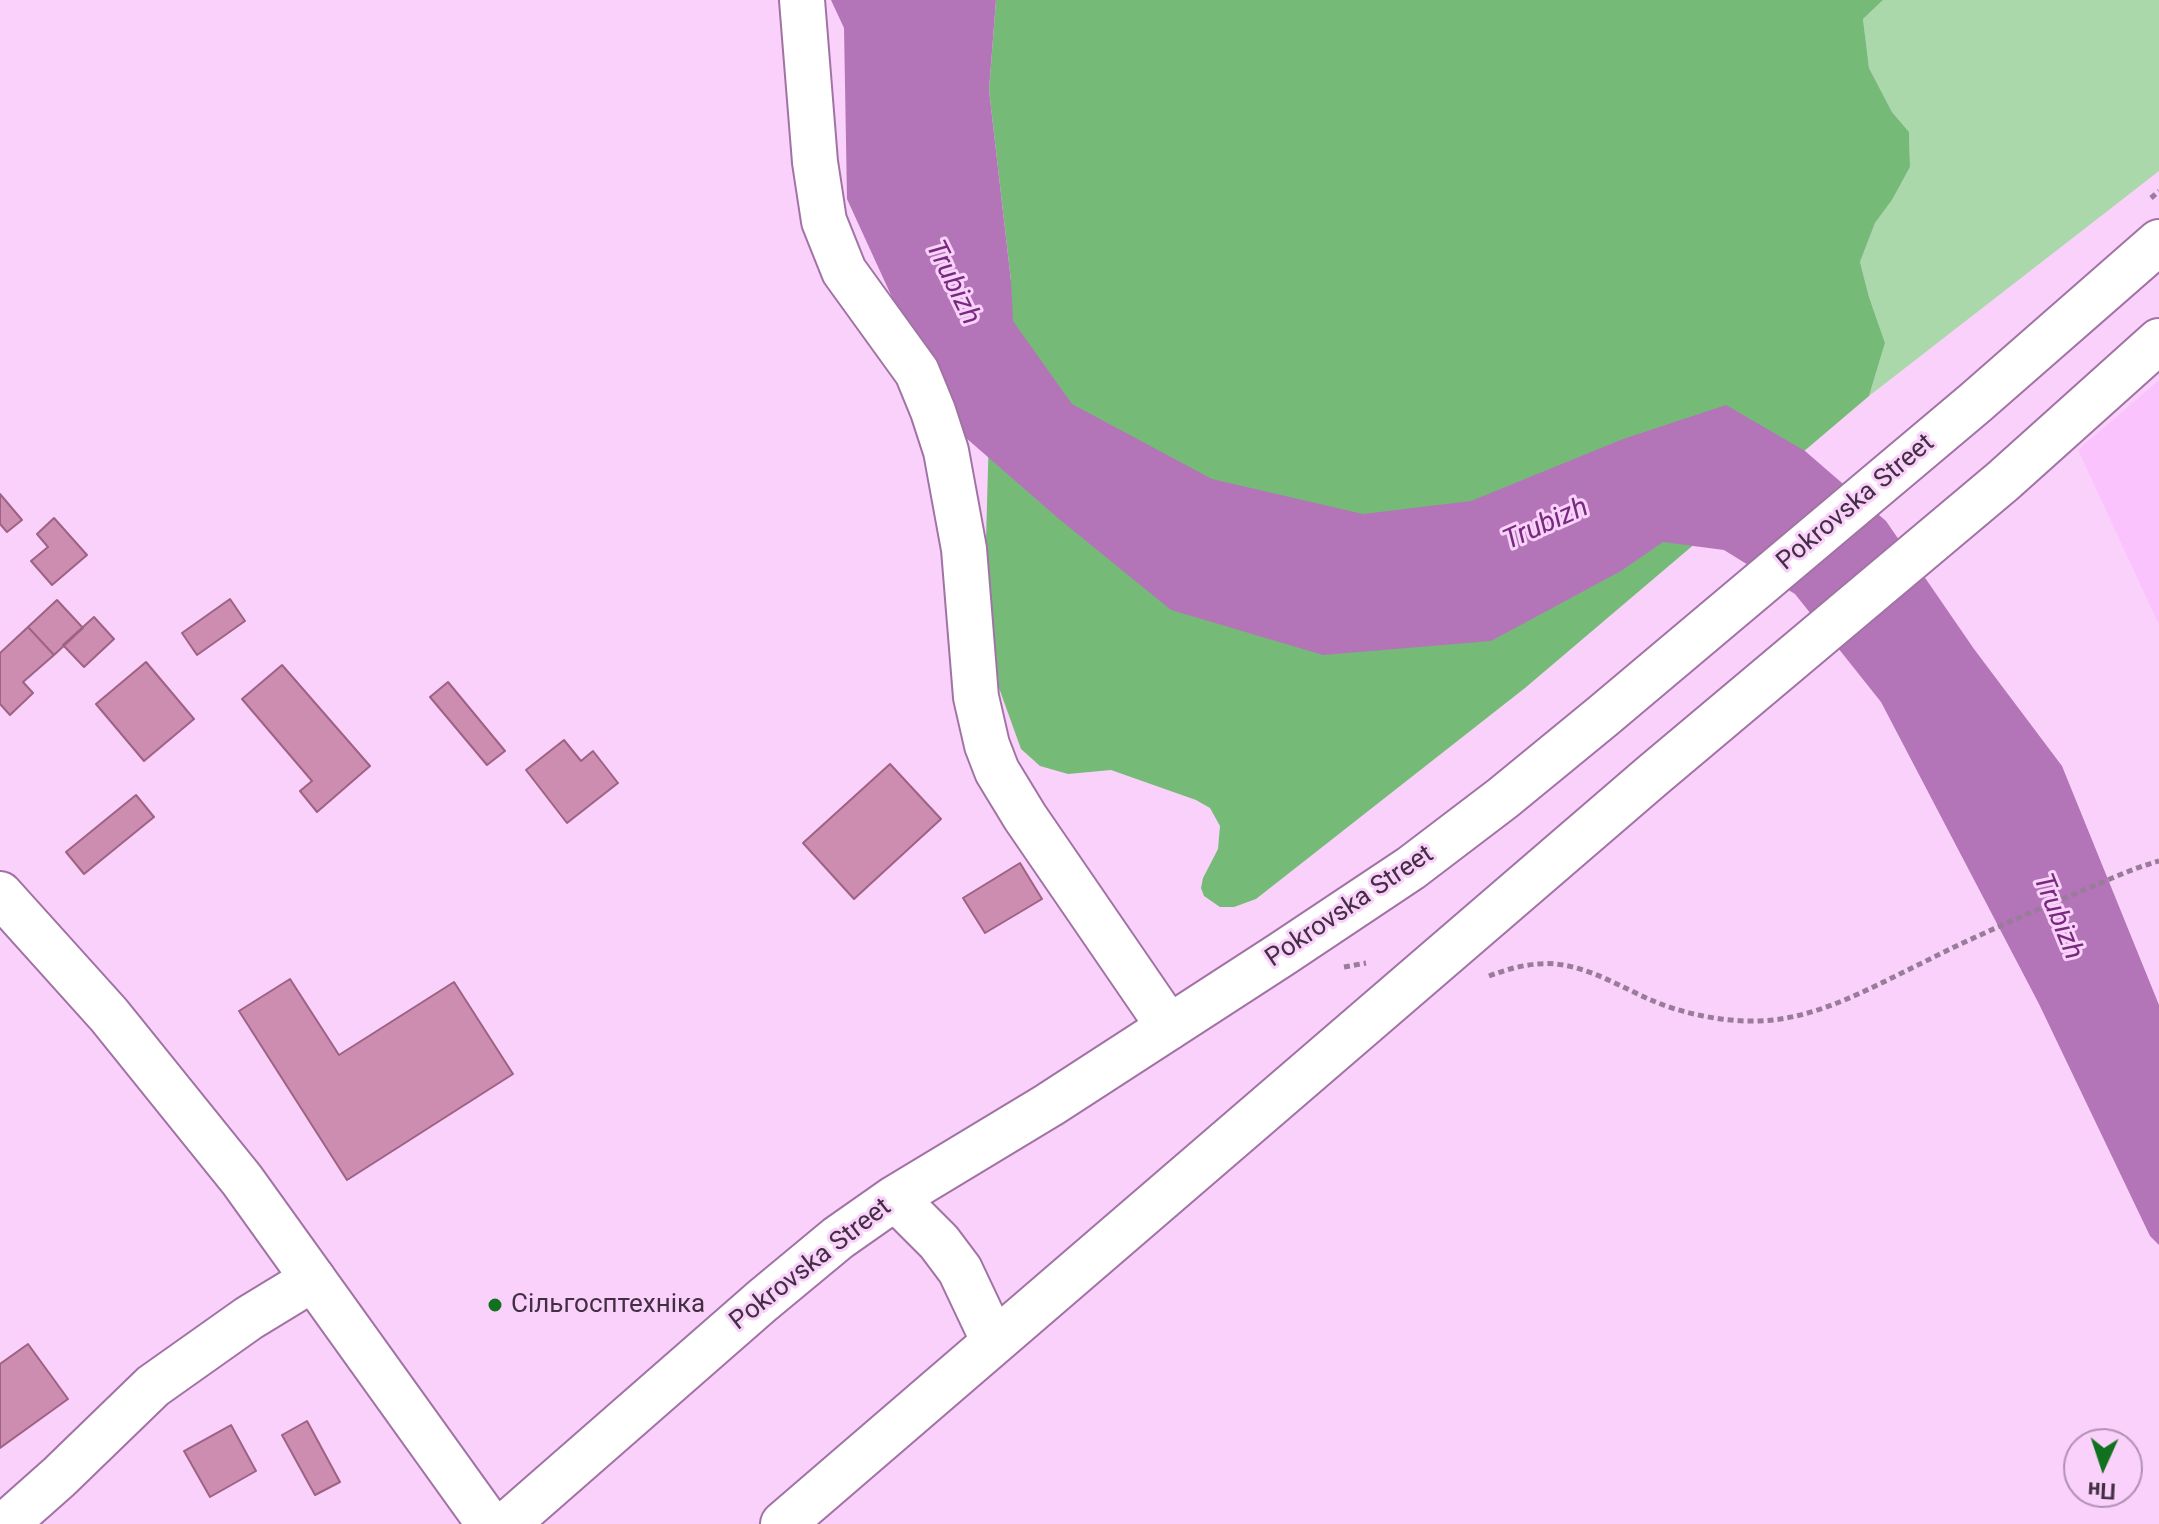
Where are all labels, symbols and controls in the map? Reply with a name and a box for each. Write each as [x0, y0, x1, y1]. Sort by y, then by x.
water label: Trubizh [917, 235, 987, 331]
street label: Pokrovska Street [1771, 428, 1941, 578]
water label: Trubizh [1498, 491, 1594, 559]
street label: Pokrovska Street [1260, 839, 1440, 975]
water label: Trubizh [2025, 869, 2089, 965]
street label: Pokrovska Street [724, 1192, 898, 1338]
place label: Сільгосптехніка [511, 1289, 705, 1321]
marker: Сільгосптехніка [486, 1296, 504, 1314]
north arrow [2063, 1428, 2143, 1508]
text: Пн [2087, 1477, 2116, 1504]

